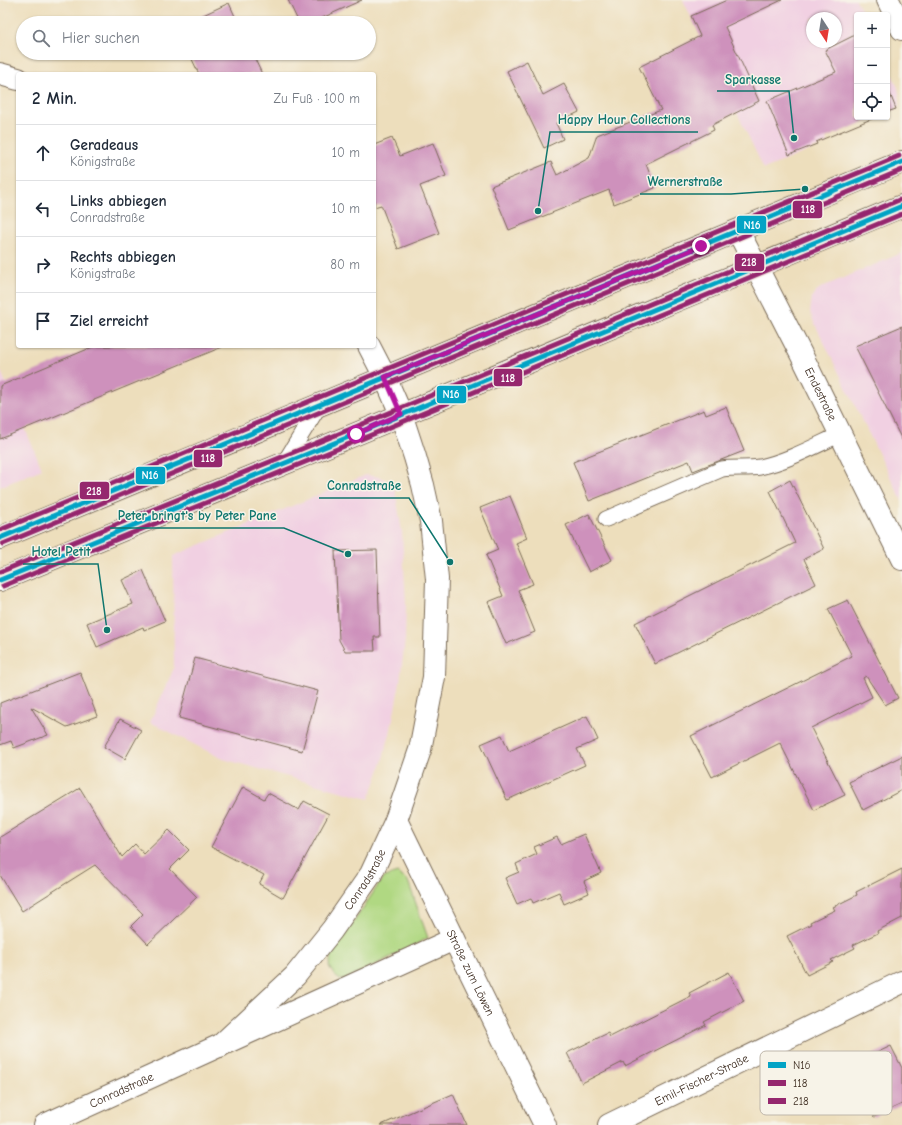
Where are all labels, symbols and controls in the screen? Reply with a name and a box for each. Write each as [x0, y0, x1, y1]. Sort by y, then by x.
north arrow [806, 12, 842, 48]
map controls [854, 12, 890, 120]
button: + [854, 12, 890, 48]
search box [16, 16, 376, 60]
icon: search [30, 27, 52, 49]
text: Hier suchen [62, 29, 140, 47]
button: − [854, 48, 890, 84]
callout: Sparkasse [717, 66, 789, 91]
text: Sparkasse [725, 72, 782, 87]
button: locate [854, 84, 890, 120]
text: 2 Min. [32, 89, 77, 108]
text: Zu Fuß · 100 m [273, 91, 360, 106]
callout: Happy Hour Collections [550, 107, 698, 132]
text: Happy Hour Collections [558, 112, 691, 127]
text: Geradeaus [70, 136, 138, 154]
icon: ahead [32, 142, 54, 164]
text: 10 m [332, 145, 360, 160]
text: Königstraße [70, 154, 135, 169]
callout: Wernerstraße [640, 169, 731, 194]
text: Wernerstraße [647, 174, 723, 189]
text: Links abbiegen [70, 192, 167, 210]
icon: left [32, 198, 54, 220]
line badge: 118 [792, 200, 823, 219]
text: 10 m [332, 201, 360, 216]
text: 118 [801, 203, 816, 216]
text: Conradstraße [70, 210, 145, 225]
line badge: N16 [736, 215, 767, 234]
text: N16 [743, 219, 761, 232]
route end [692, 237, 710, 255]
text: Rechts abbiegen [70, 248, 176, 266]
line badge: 218 [734, 253, 765, 272]
icon: right [32, 254, 54, 276]
text: 218 [741, 256, 757, 269]
text: 80 m [330, 257, 360, 272]
text: Königstraße [70, 266, 135, 281]
icon: arrive [32, 310, 54, 332]
text: Ziel erreicht [70, 312, 148, 330]
street label: Endestraße [802, 365, 840, 423]
line badge: 118 [493, 368, 523, 387]
text: 118 [501, 372, 516, 385]
line badge: N16 [436, 385, 467, 404]
text: N16 [442, 388, 460, 401]
route start [347, 425, 365, 443]
line badge: 118 [193, 449, 223, 468]
text: 118 [201, 452, 216, 465]
line badge: N16 [135, 466, 166, 485]
text: N16 [141, 469, 159, 482]
callout: Conradstraße [319, 473, 409, 498]
text: Conradstraße [327, 478, 402, 493]
line badge: 218 [79, 481, 110, 500]
text: 218 [86, 485, 102, 498]
callout: Peter bringt's by Peter Pane [110, 503, 284, 528]
text: Peter bringt's by Peter Pane [118, 508, 277, 523]
callout: Hotel Petit [23, 539, 98, 564]
text: Hotel Petit [31, 544, 91, 559]
street label: Conradstraße [341, 847, 389, 913]
street label: Straße zum Löwen [444, 927, 498, 1018]
street label: Emil-Fischer-Straße [652, 1051, 751, 1109]
legend [760, 1051, 892, 1115]
text: N16 [793, 1059, 811, 1072]
street label: Conradstraße [87, 1070, 156, 1111]
text: 118 [793, 1077, 808, 1090]
text: 218 [793, 1095, 809, 1108]

